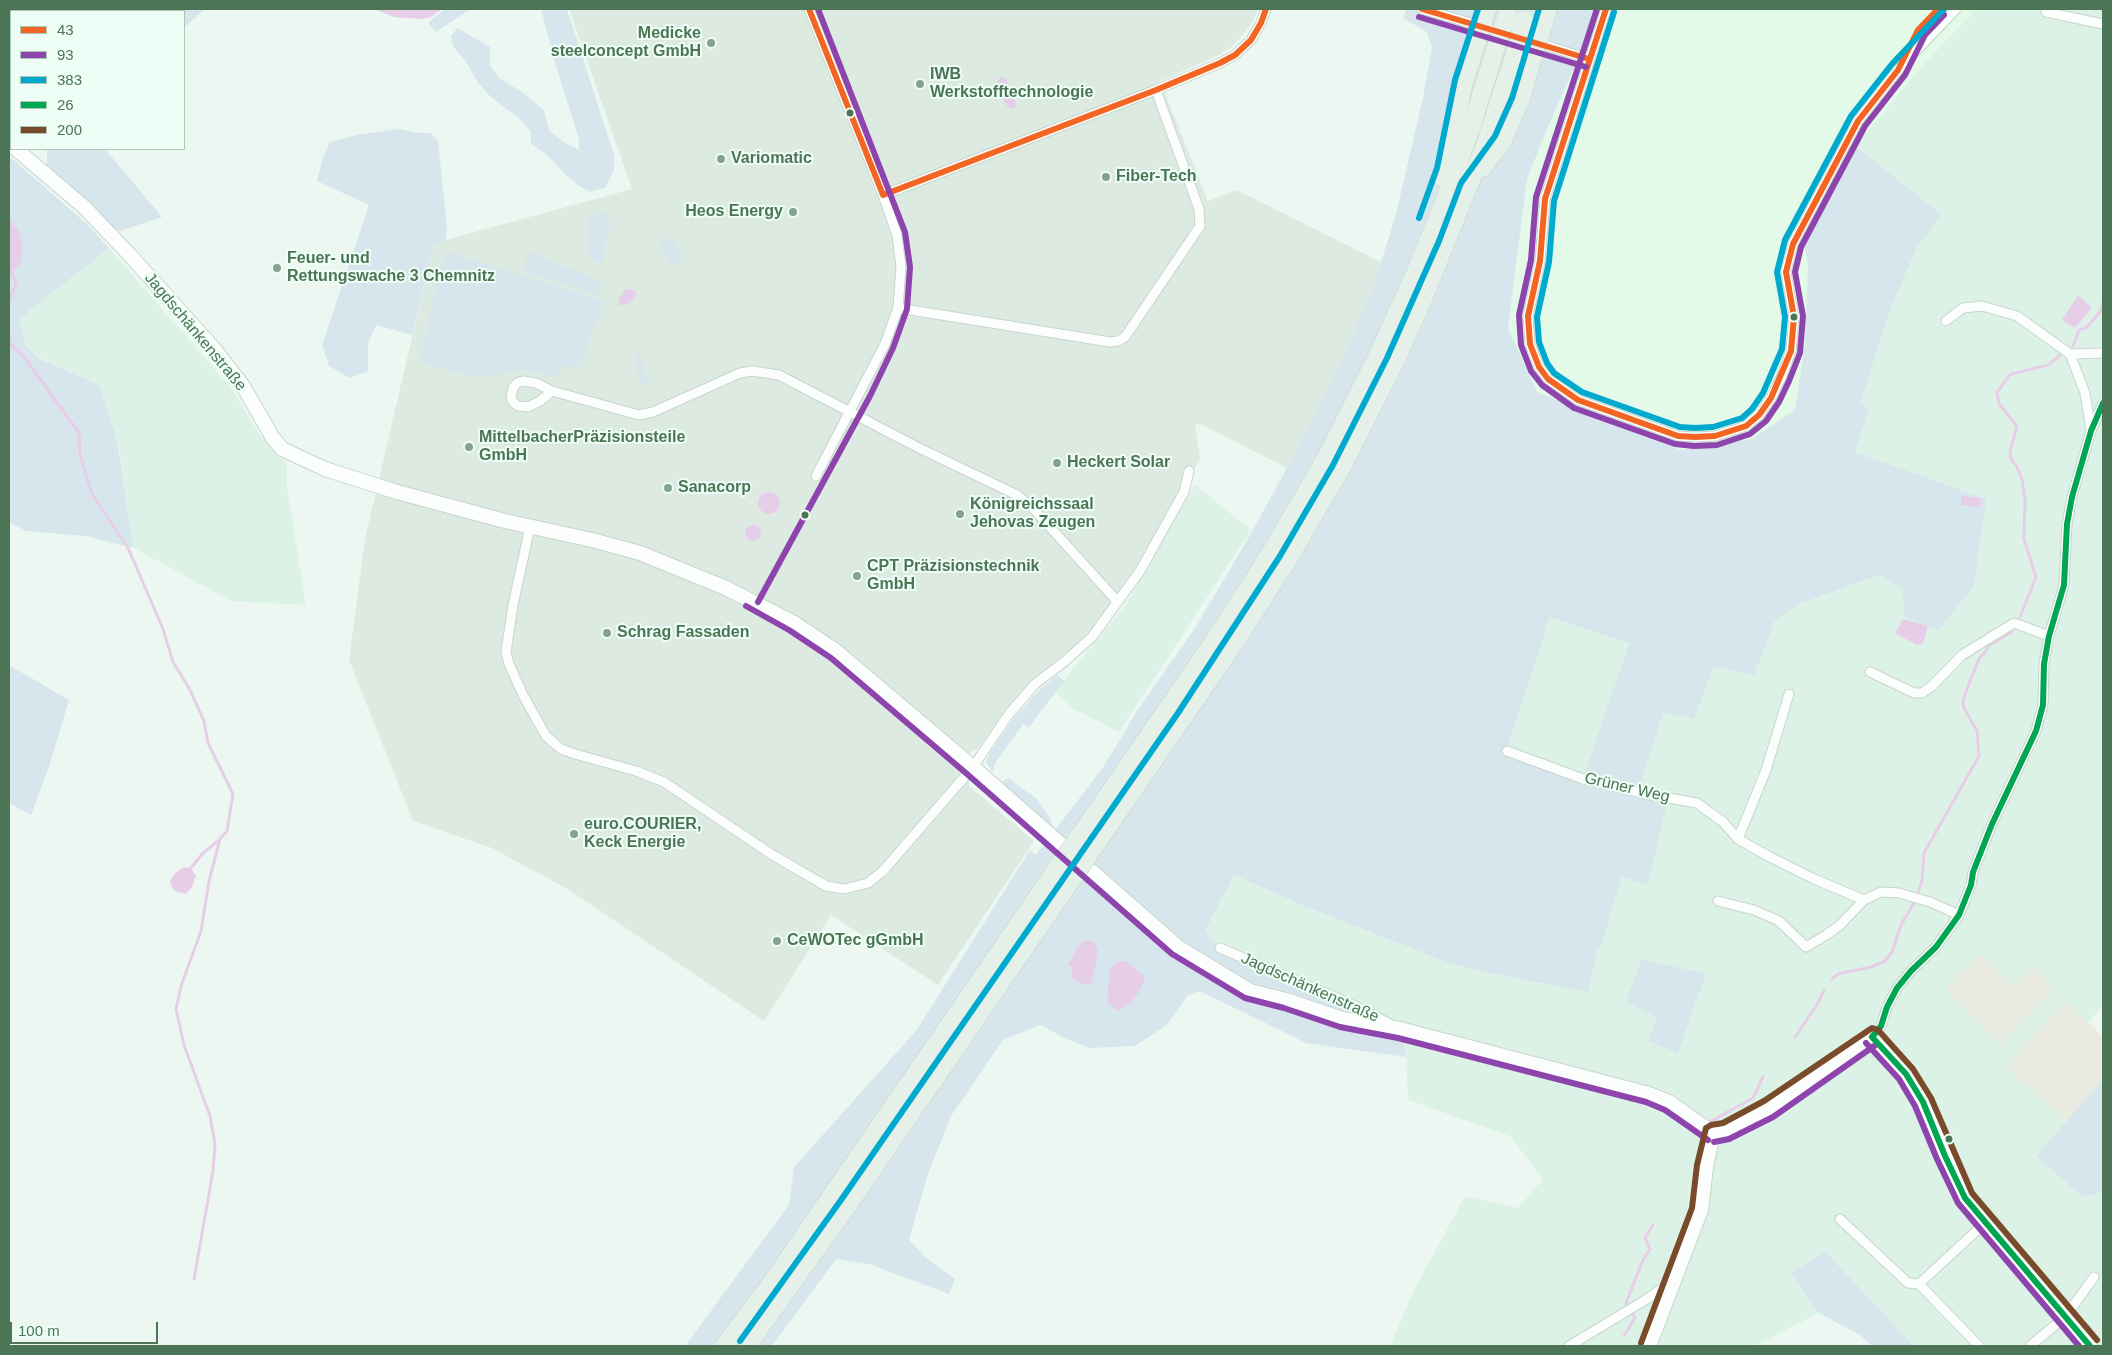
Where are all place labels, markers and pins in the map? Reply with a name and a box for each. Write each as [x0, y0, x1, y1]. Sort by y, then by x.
place label: Medicke steelconcept GmbH [551, 24, 701, 62]
marker: Medicke steelconcept GmbH [705, 37, 717, 49]
place label: IWB Werkstofftechnologie [930, 65, 1093, 103]
marker: IWB Werkstofftechnologie [914, 78, 926, 90]
unlabelled marker [845, 108, 855, 118]
place label: Variomatic [731, 149, 812, 169]
marker: Variomatic [715, 153, 727, 165]
place label: Fiber-Tech [1116, 167, 1197, 187]
marker: Fiber-Tech [1100, 171, 1112, 183]
place label: Heos Energy [685, 202, 783, 222]
marker: Heos Energy [787, 206, 799, 218]
place label: Feuer- und Rettungswache 3 Chemnitz [287, 249, 495, 287]
marker: Feuer- und Rettungswache 3 Chemnitz [271, 262, 283, 274]
unlabelled marker [1789, 312, 1799, 322]
place label: MittelbacherPräzisionsteile GmbH [479, 428, 685, 466]
marker: MittelbacherPräzisionsteile GmbH [463, 441, 475, 453]
place label: Heckert Solar [1067, 453, 1170, 473]
marker: Heckert Solar [1051, 457, 1063, 469]
place label: Sanacorp [678, 478, 751, 498]
marker: Sanacorp [662, 482, 674, 494]
place label: Königreichssaal Jehovas Zeugen [970, 495, 1095, 533]
marker: Königreichssaal Jehovas Zeugen [954, 508, 966, 520]
unlabelled marker [800, 510, 810, 520]
place label: CPT Präzisionstechnik GmbH [867, 557, 1039, 595]
marker: CPT Präzisionstechnik GmbH [851, 570, 863, 582]
place label: Schrag Fassaden [617, 623, 750, 643]
marker: Schrag Fassaden [601, 627, 613, 639]
place label: euro.COURIER, Keck Energie [584, 815, 701, 853]
marker: euro.COURIER, Keck Energie [568, 828, 580, 840]
place label: CeWOTec gGmbH [787, 931, 924, 951]
marker: CeWOTec gGmbH [771, 935, 783, 947]
unlabelled marker [1944, 1134, 1954, 1144]

